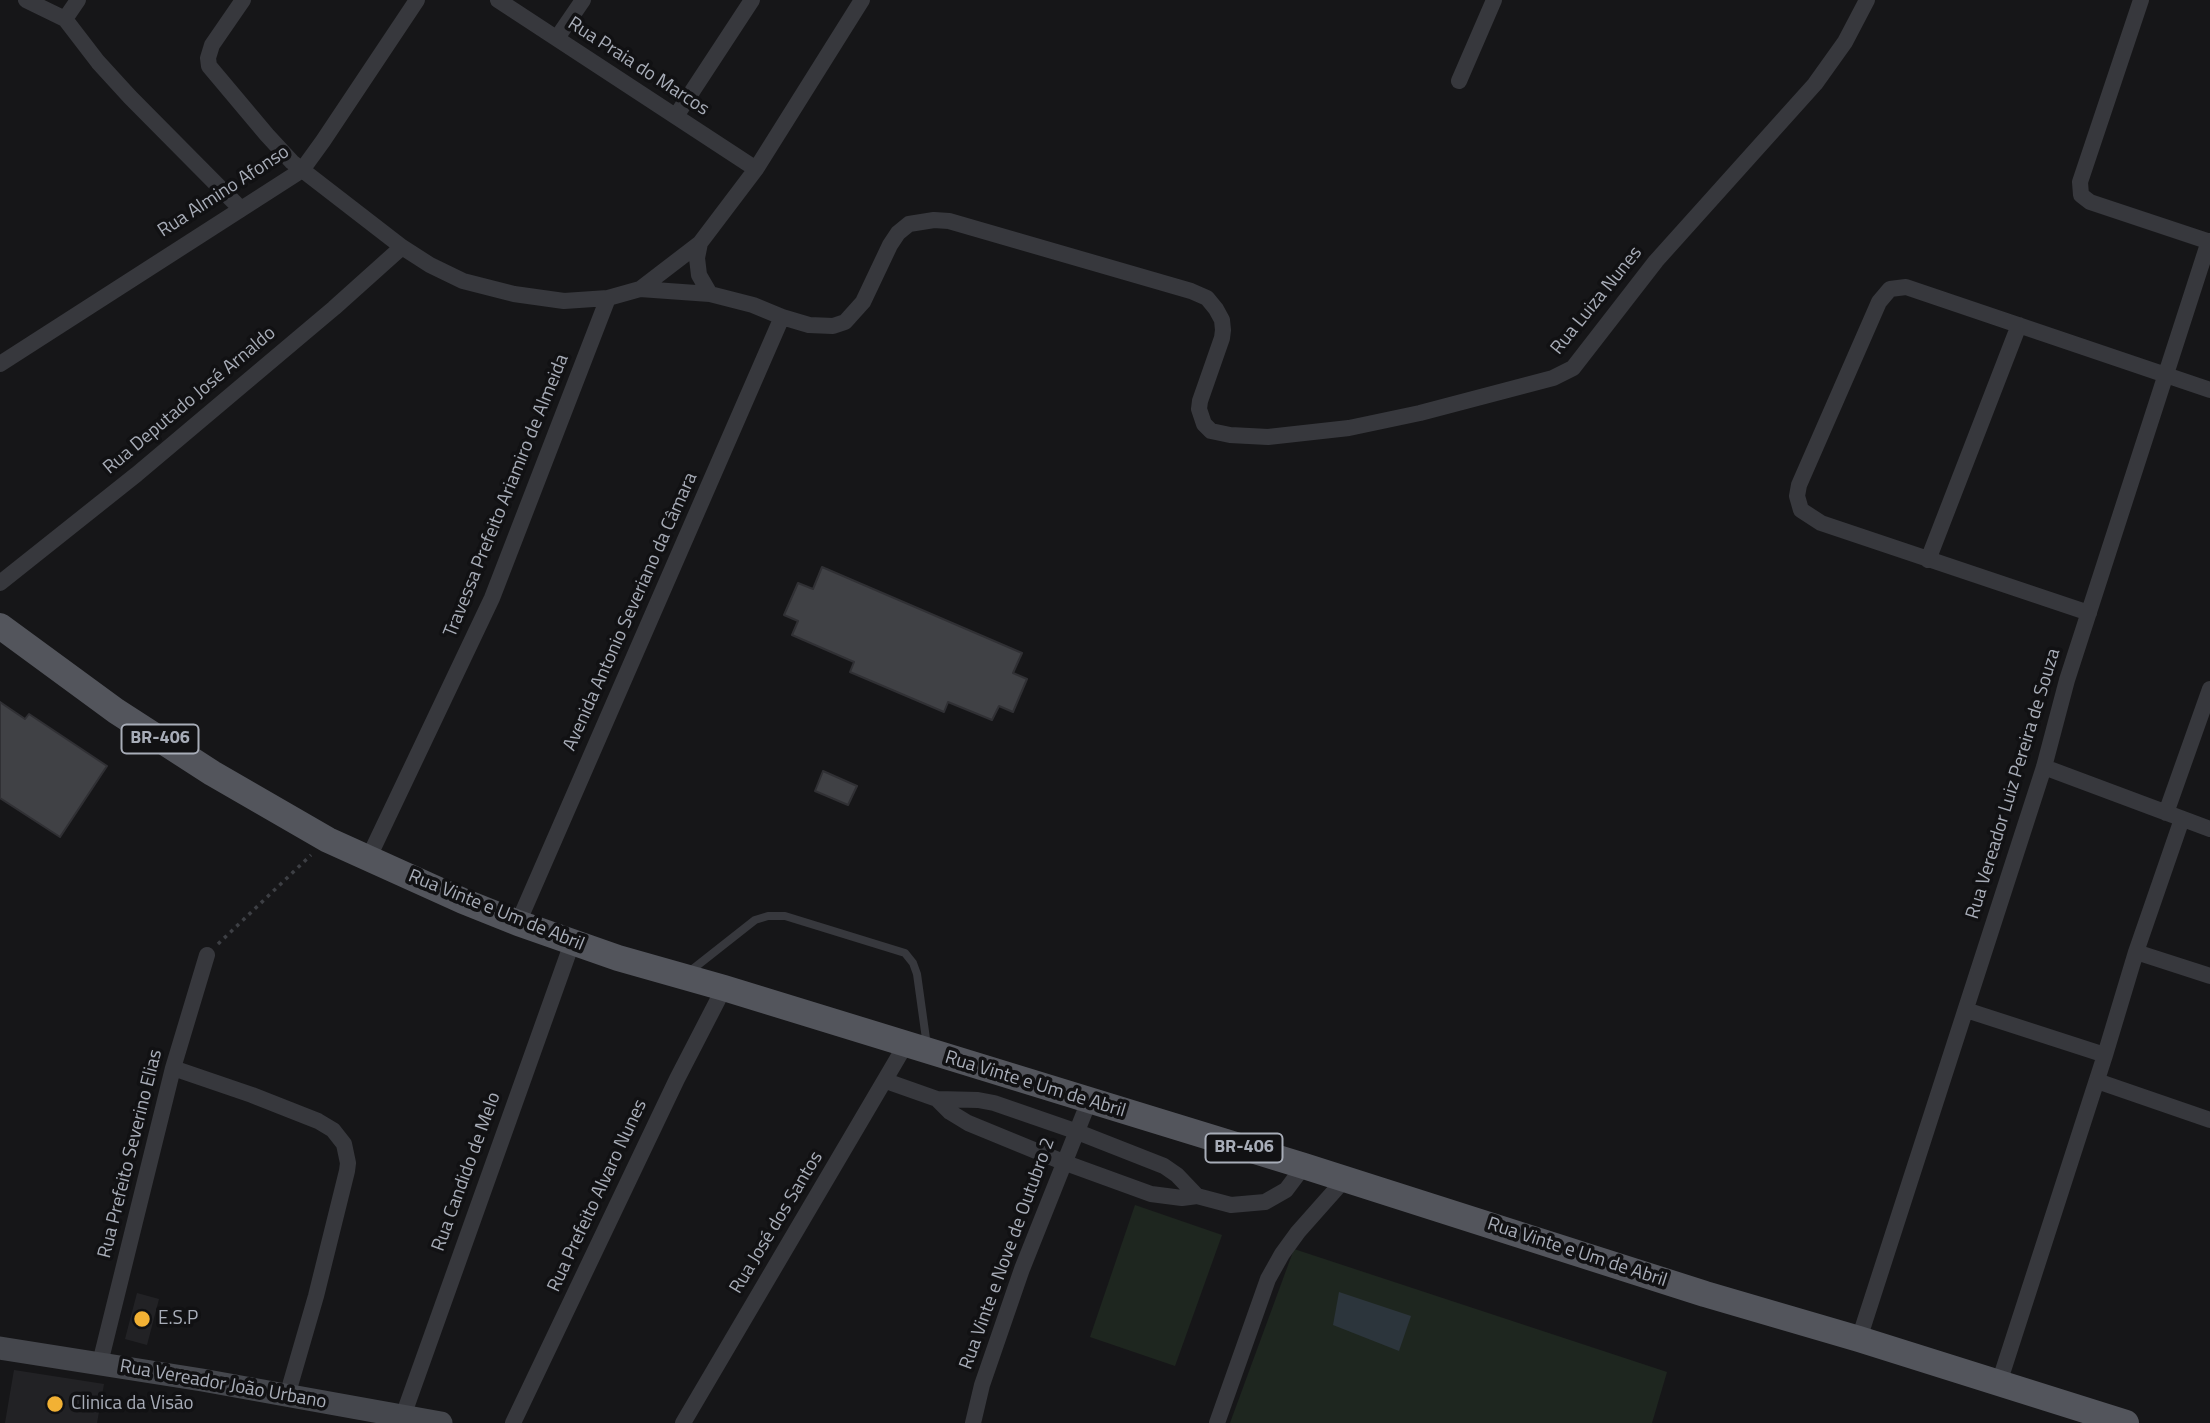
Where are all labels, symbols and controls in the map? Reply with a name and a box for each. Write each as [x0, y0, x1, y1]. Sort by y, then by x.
street label: Rua Praia do Marcos [563, 13, 713, 121]
street label: Rua Almino Afonso [154, 141, 294, 243]
street label: Rua Luiza Nunes [1546, 242, 1648, 360]
street label: Rua Deputado José Arnaldo [99, 322, 281, 480]
street label: Travessa Prefeito Ariamiro de Almeida [440, 351, 574, 641]
street label: Avenida Antonio Severiano da Câmara [559, 469, 703, 755]
street label: Rua Vereador Luiz Pereira de Souza [1962, 646, 2066, 922]
road number: BR-406 [122, 724, 198, 754]
street label: Rua Vinte e Um de Abril [405, 865, 587, 957]
street label: Rua Prefeito Severino Elias [94, 1047, 168, 1261]
street label: Rua Vinte e Um de Abril [942, 1047, 1128, 1123]
street label: Rua Candido de Melo [428, 1089, 506, 1255]
street label: Rua Prefeito Alvaro Nunes [543, 1096, 653, 1296]
road number: BR-406 [1206, 1134, 1282, 1162]
street label: Rua Vinte e Nove de Outubro 2 [955, 1135, 1061, 1373]
street label: Rua José dos Santos [725, 1148, 829, 1298]
street label: Rua Vinte e Um de Abril [1484, 1213, 1670, 1293]
place label: E.S.P [158, 1308, 198, 1330]
marker: E.S.P [132, 1309, 152, 1329]
street label: Rua Vereador João Urbano [118, 1356, 328, 1414]
place label: Clinica da Visão [71, 1393, 194, 1415]
marker: Clinica da Visão [45, 1394, 65, 1414]

